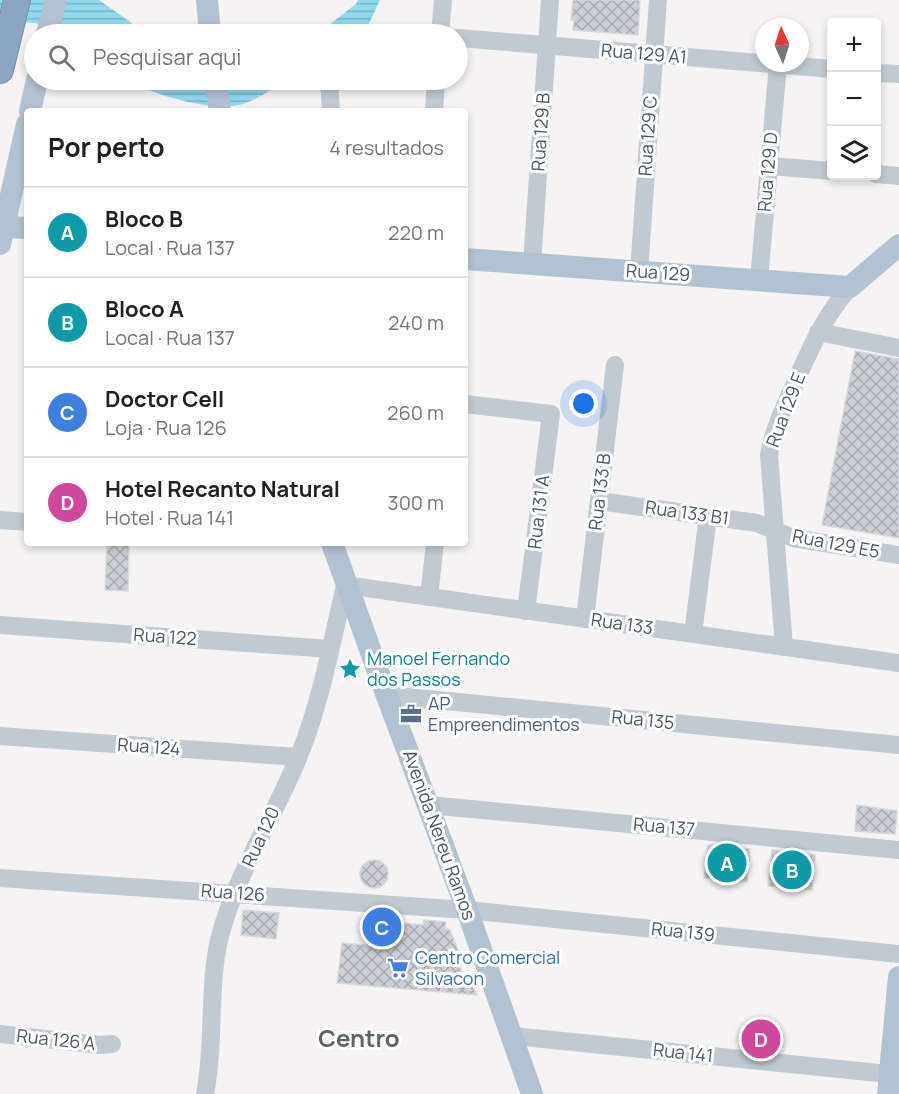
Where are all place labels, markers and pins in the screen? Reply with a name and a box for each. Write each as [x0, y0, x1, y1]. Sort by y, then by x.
place label: Manoel Fernando dos Passos [367, 646, 510, 691]
place icon: Manoel Fernando dos Passos [338, 657, 362, 681]
place label: AP Empreendimentos [428, 691, 580, 736]
office icon: AP Empreendimentos [399, 702, 423, 726]
pin: A [708, 840, 746, 886]
pin: B [772, 848, 812, 892]
pin: C [362, 904, 401, 950]
place label: Centro Comercial Silvacon [415, 945, 560, 990]
supermarket icon: Centro Comercial Silvacon [386, 956, 410, 980]
pin: D [742, 1016, 780, 1062]

